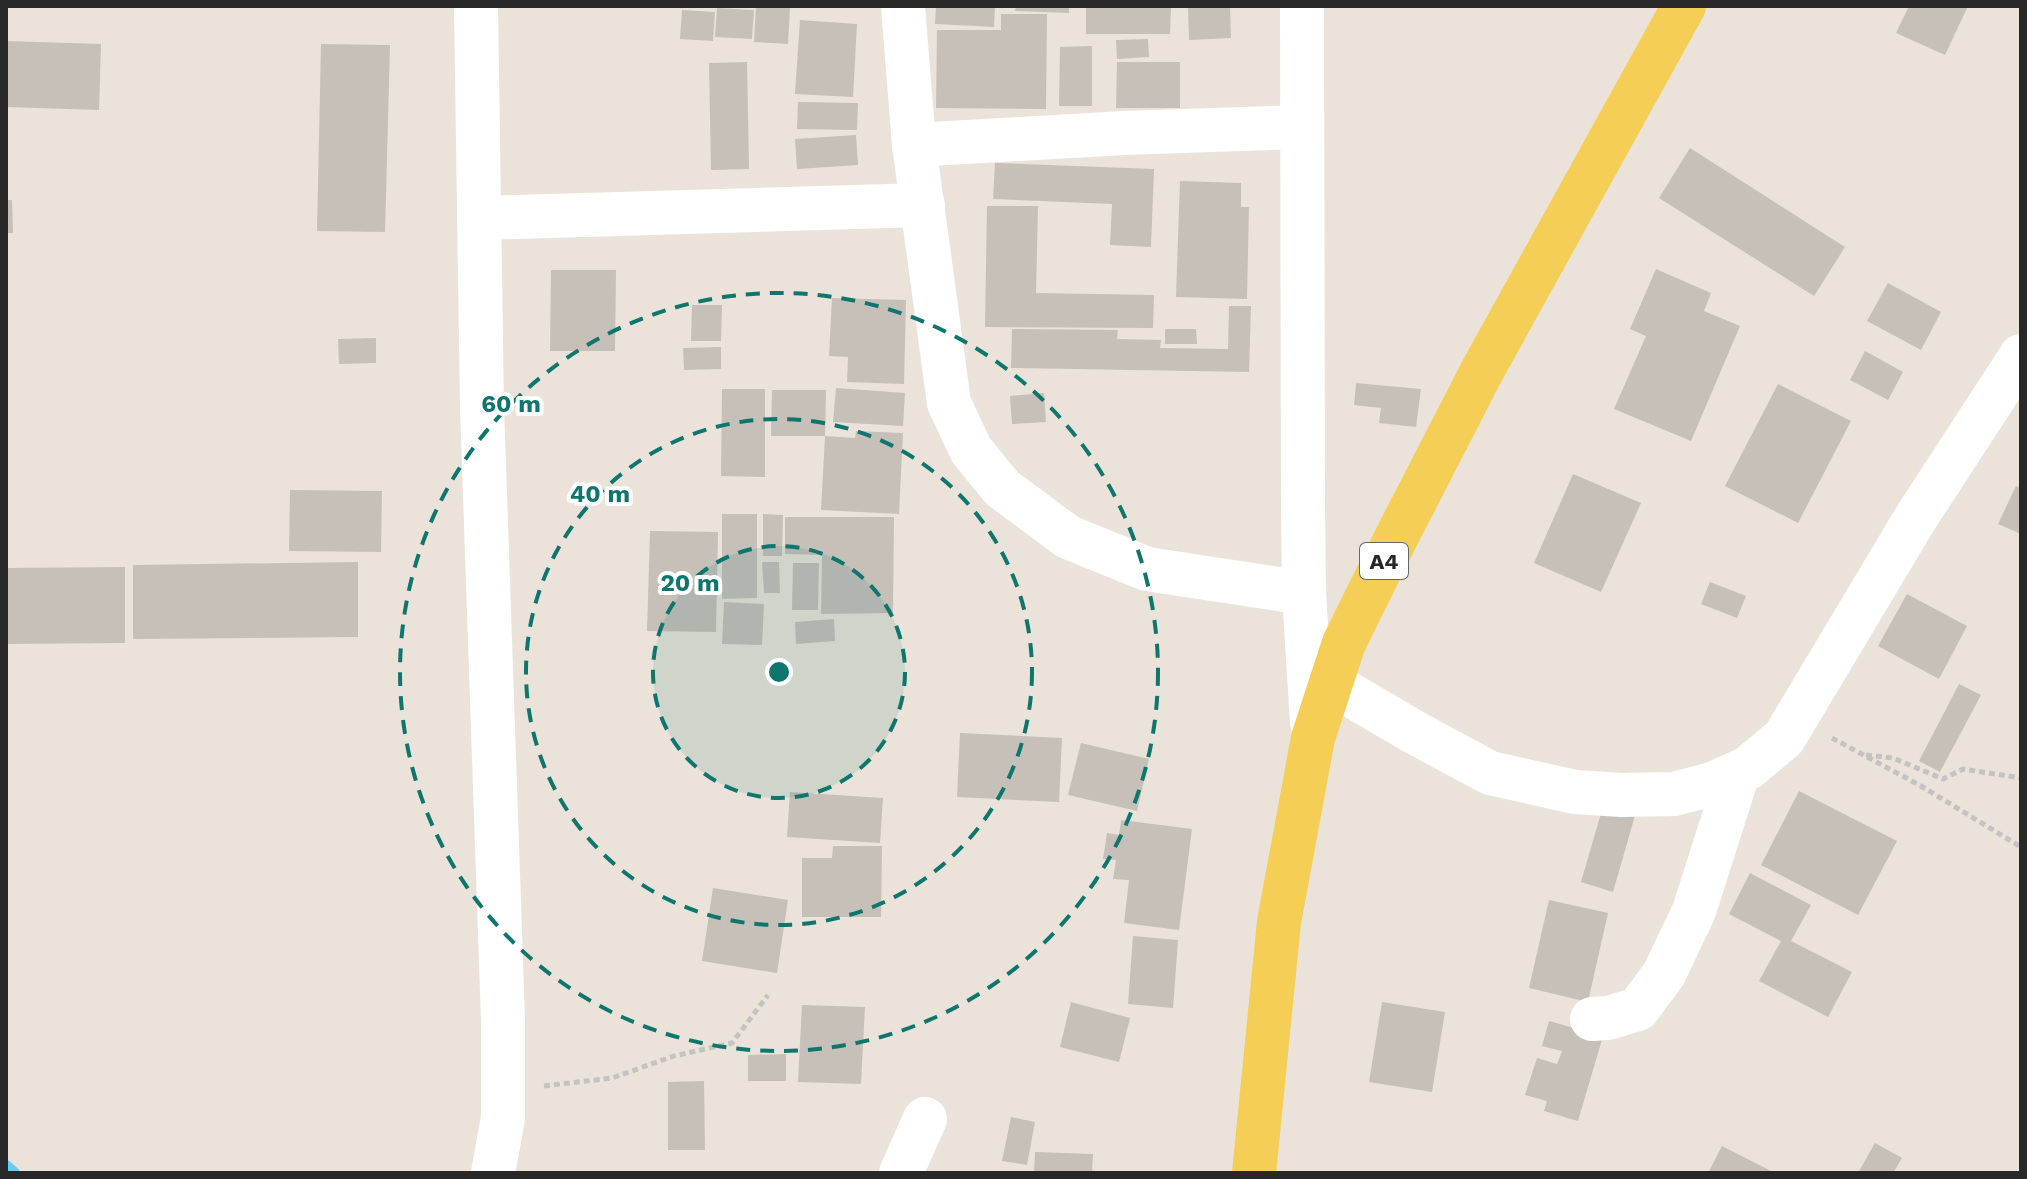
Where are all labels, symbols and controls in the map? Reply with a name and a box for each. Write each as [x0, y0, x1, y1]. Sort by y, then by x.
text: 60 m [481, 390, 541, 418]
text: 40 m [570, 480, 630, 508]
road number: A4 [1360, 543, 1408, 579]
text: 20 m [660, 569, 720, 597]
centre of rings [765, 658, 793, 686]

